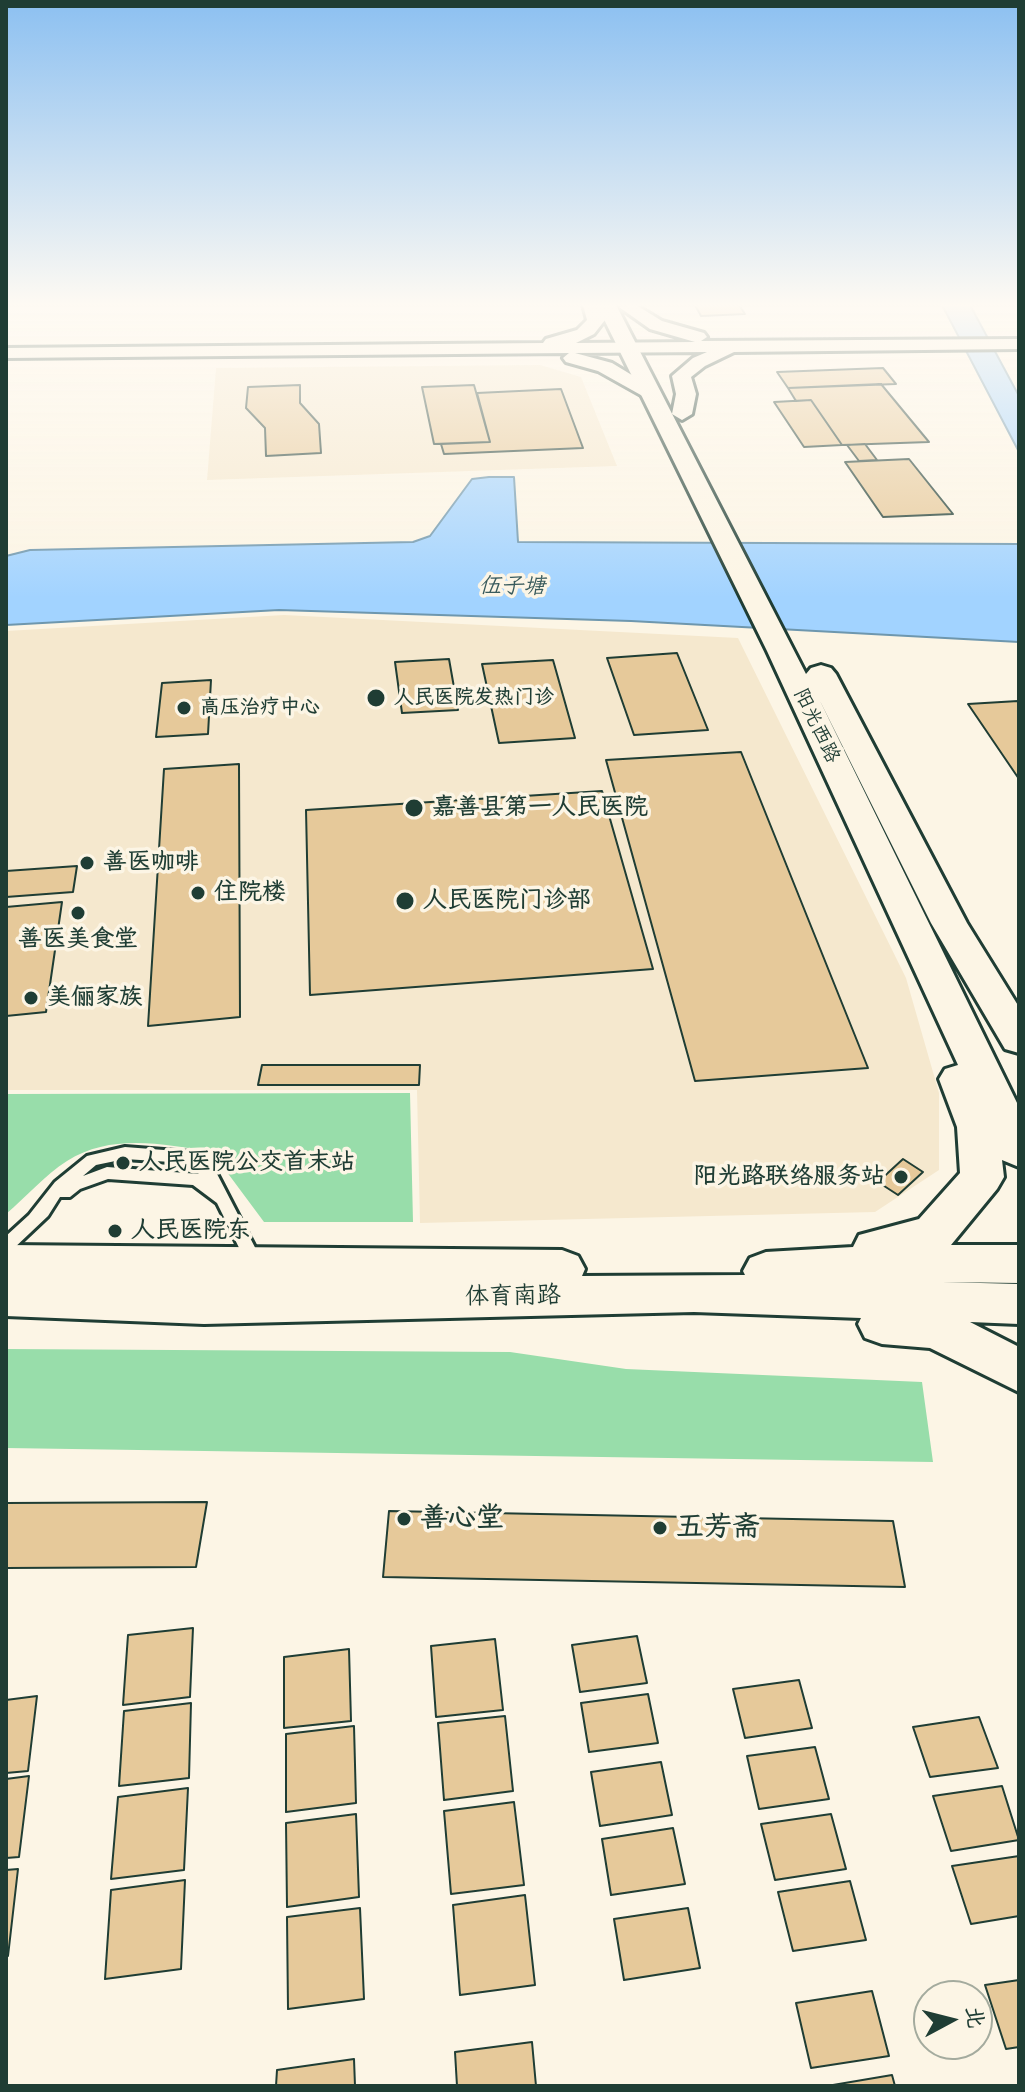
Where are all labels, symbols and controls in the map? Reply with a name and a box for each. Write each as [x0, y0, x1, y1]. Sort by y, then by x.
water label: 伍子塘 [479, 573, 545, 601]
street label: 阳光西路 [788, 685, 844, 767]
place label: 人民医院发热门诊 [394, 686, 554, 710]
marker: 人民医院发热门诊 [365, 687, 387, 709]
place label: 高压治疗中心 [200, 696, 320, 720]
marker: 高压治疗中心 [175, 699, 193, 717]
place label: 嘉善县第一人民医院 [432, 794, 648, 822]
marker: 嘉善县第一人民医院 [403, 797, 425, 819]
place label: 善医咖啡 [103, 849, 199, 877]
marker: 善医咖啡 [78, 854, 96, 872]
place label: 住院楼 [214, 879, 286, 907]
marker: 住院楼 [189, 884, 207, 902]
place label: 人民医院门诊部 [423, 887, 591, 915]
marker: 人民医院门诊部 [394, 890, 416, 912]
marker: 善医美食堂 [69, 904, 87, 922]
place label: 善医美食堂 [18, 926, 138, 954]
place label: 美俪家族 [47, 984, 143, 1012]
marker: 美俪家族 [22, 989, 40, 1007]
place label: 人民医院公交首末站 [139, 1149, 355, 1177]
marker: 人民医院公交首末站 [114, 1154, 132, 1172]
place label: 阳光路联络服务站 [693, 1163, 885, 1191]
marker: 阳光路联络服务站 [892, 1168, 910, 1186]
place label: 人民医院东 [131, 1217, 251, 1245]
marker: 人民医院东 [106, 1222, 124, 1240]
street label: 体育南路 [465, 1282, 561, 1312]
place label: 善心堂 [420, 1502, 504, 1536]
marker: 善心堂 [395, 1510, 413, 1528]
place label: 五芳斋 [676, 1511, 760, 1545]
marker: 五芳斋 [651, 1519, 669, 1537]
north arrow [913, 1980, 993, 2060]
text: 北 [960, 2005, 990, 2030]

